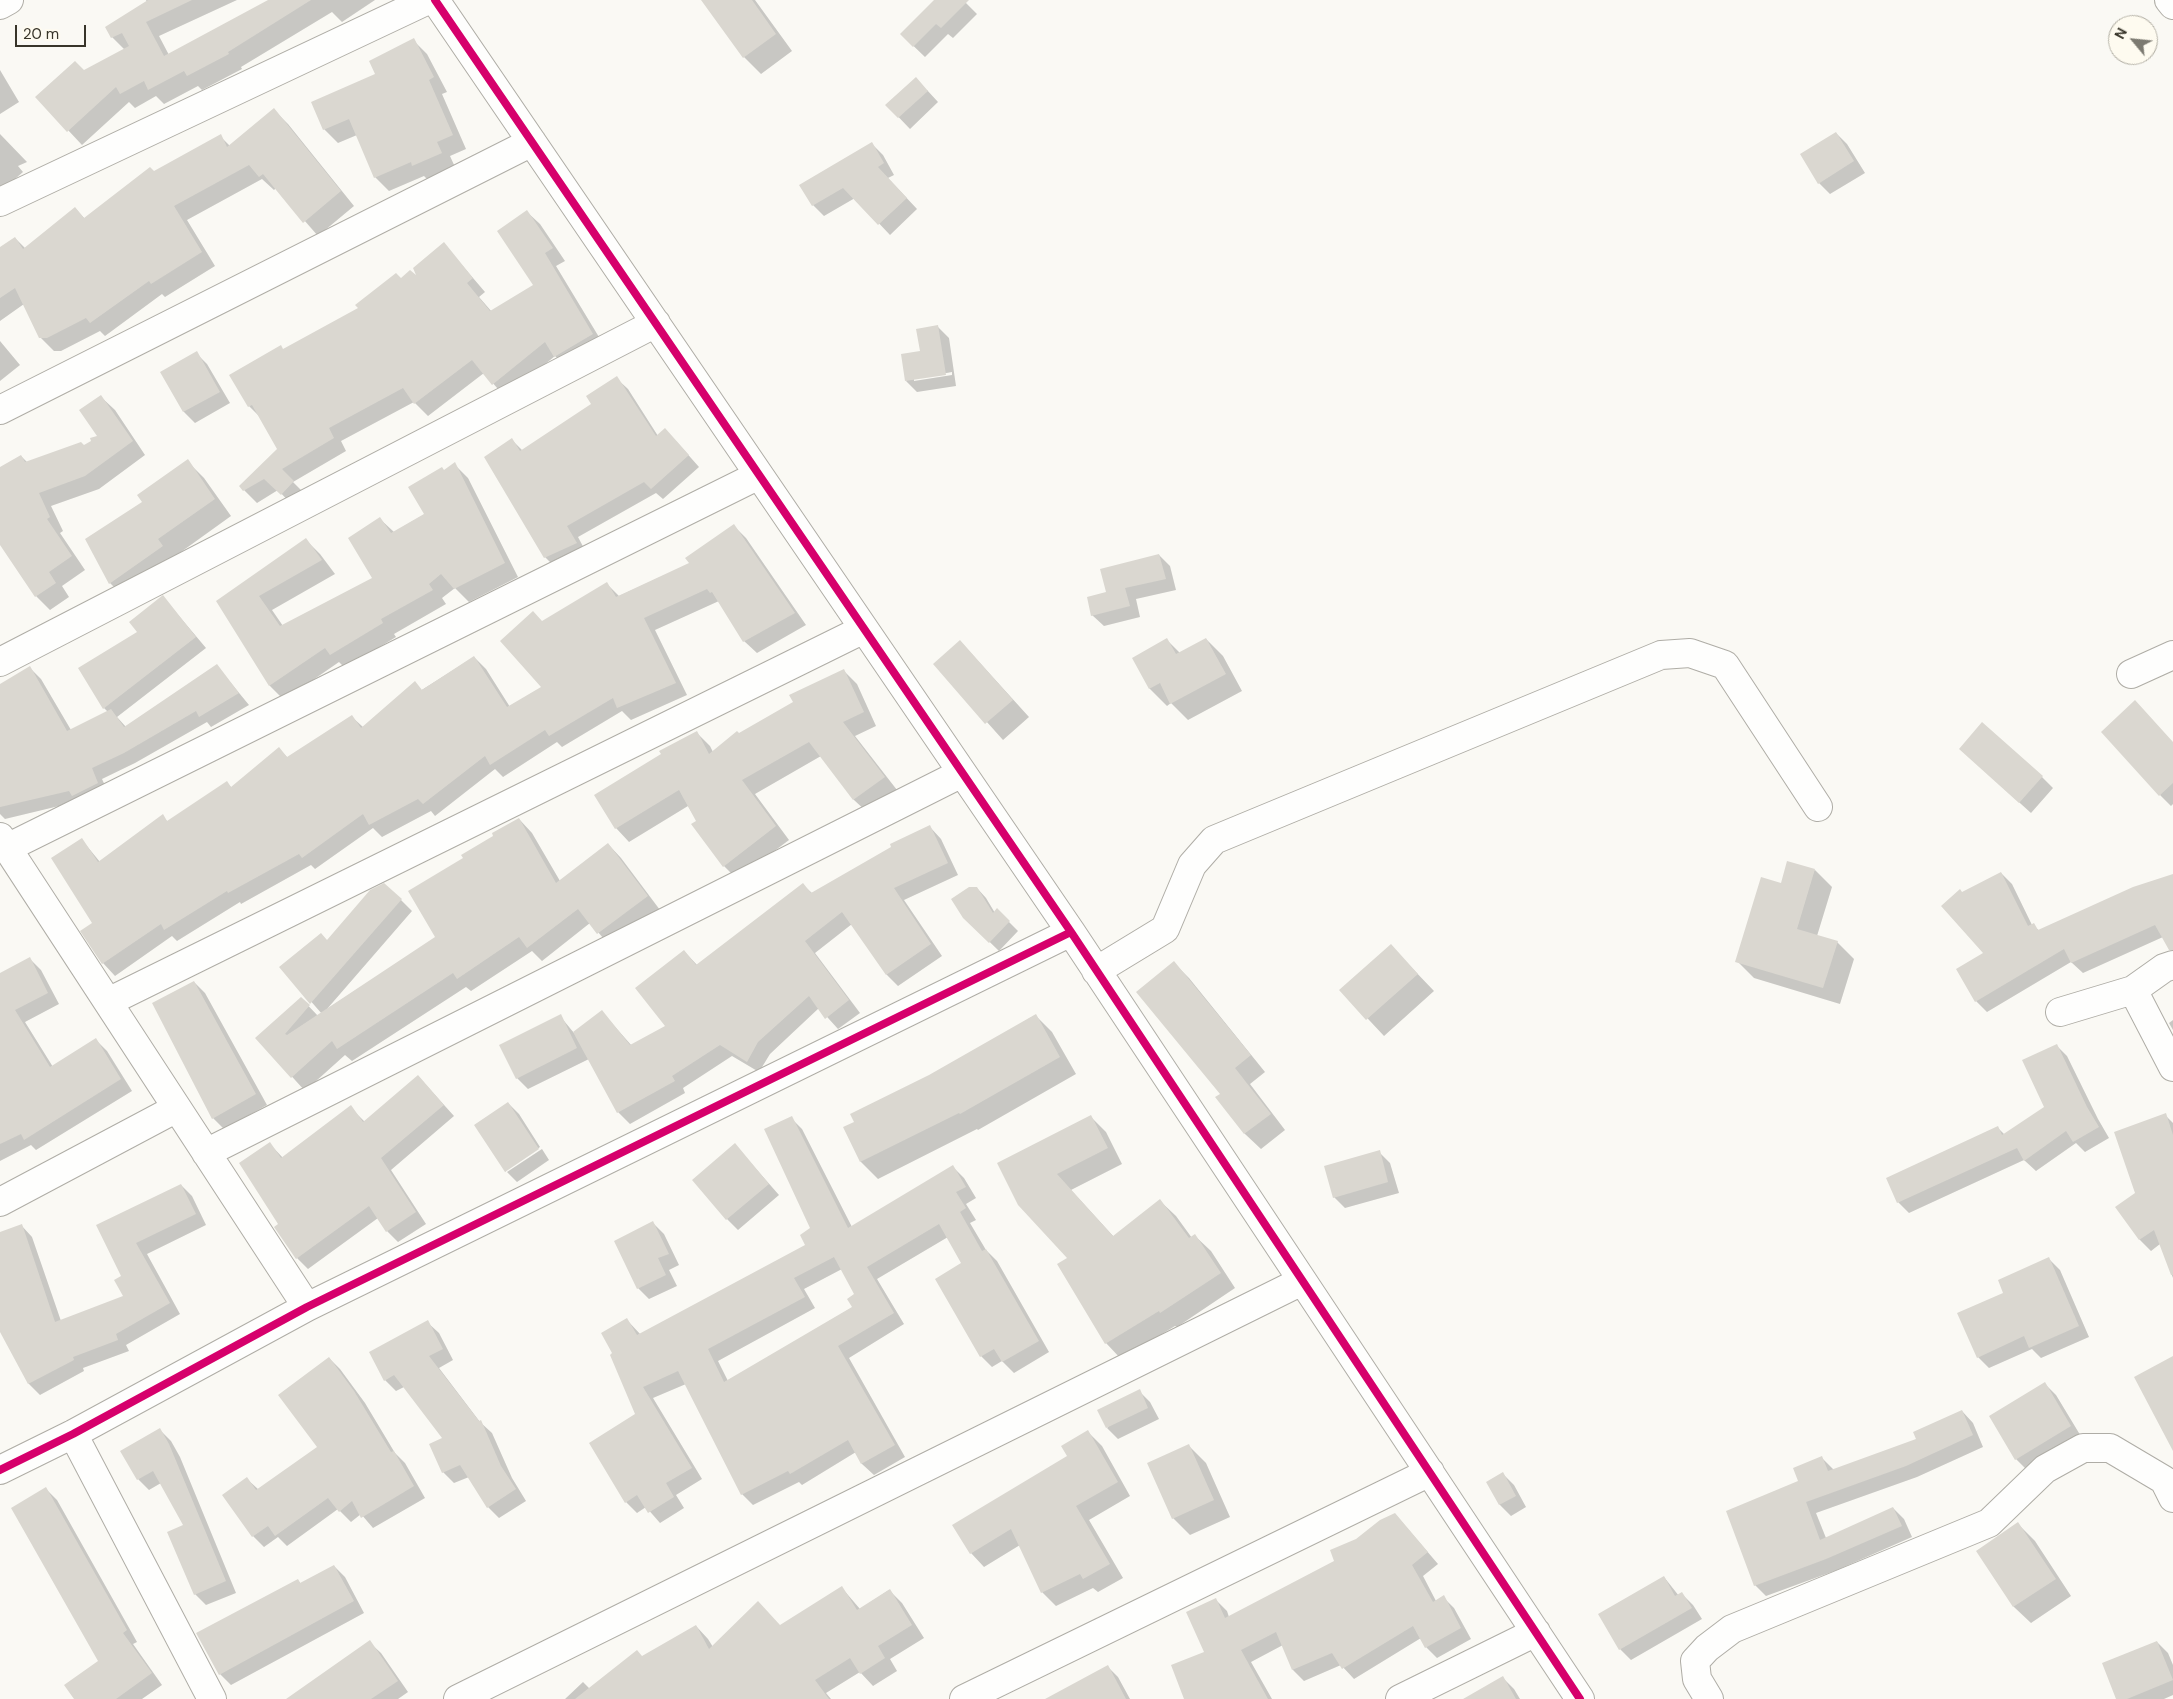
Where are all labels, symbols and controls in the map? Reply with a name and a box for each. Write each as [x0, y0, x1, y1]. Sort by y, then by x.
scale bar [18, 15, 89, 47]
north arrow [2108, 15, 2158, 65]
text: 20 m [23, 24, 59, 44]
text: N [2110, 25, 2131, 42]

